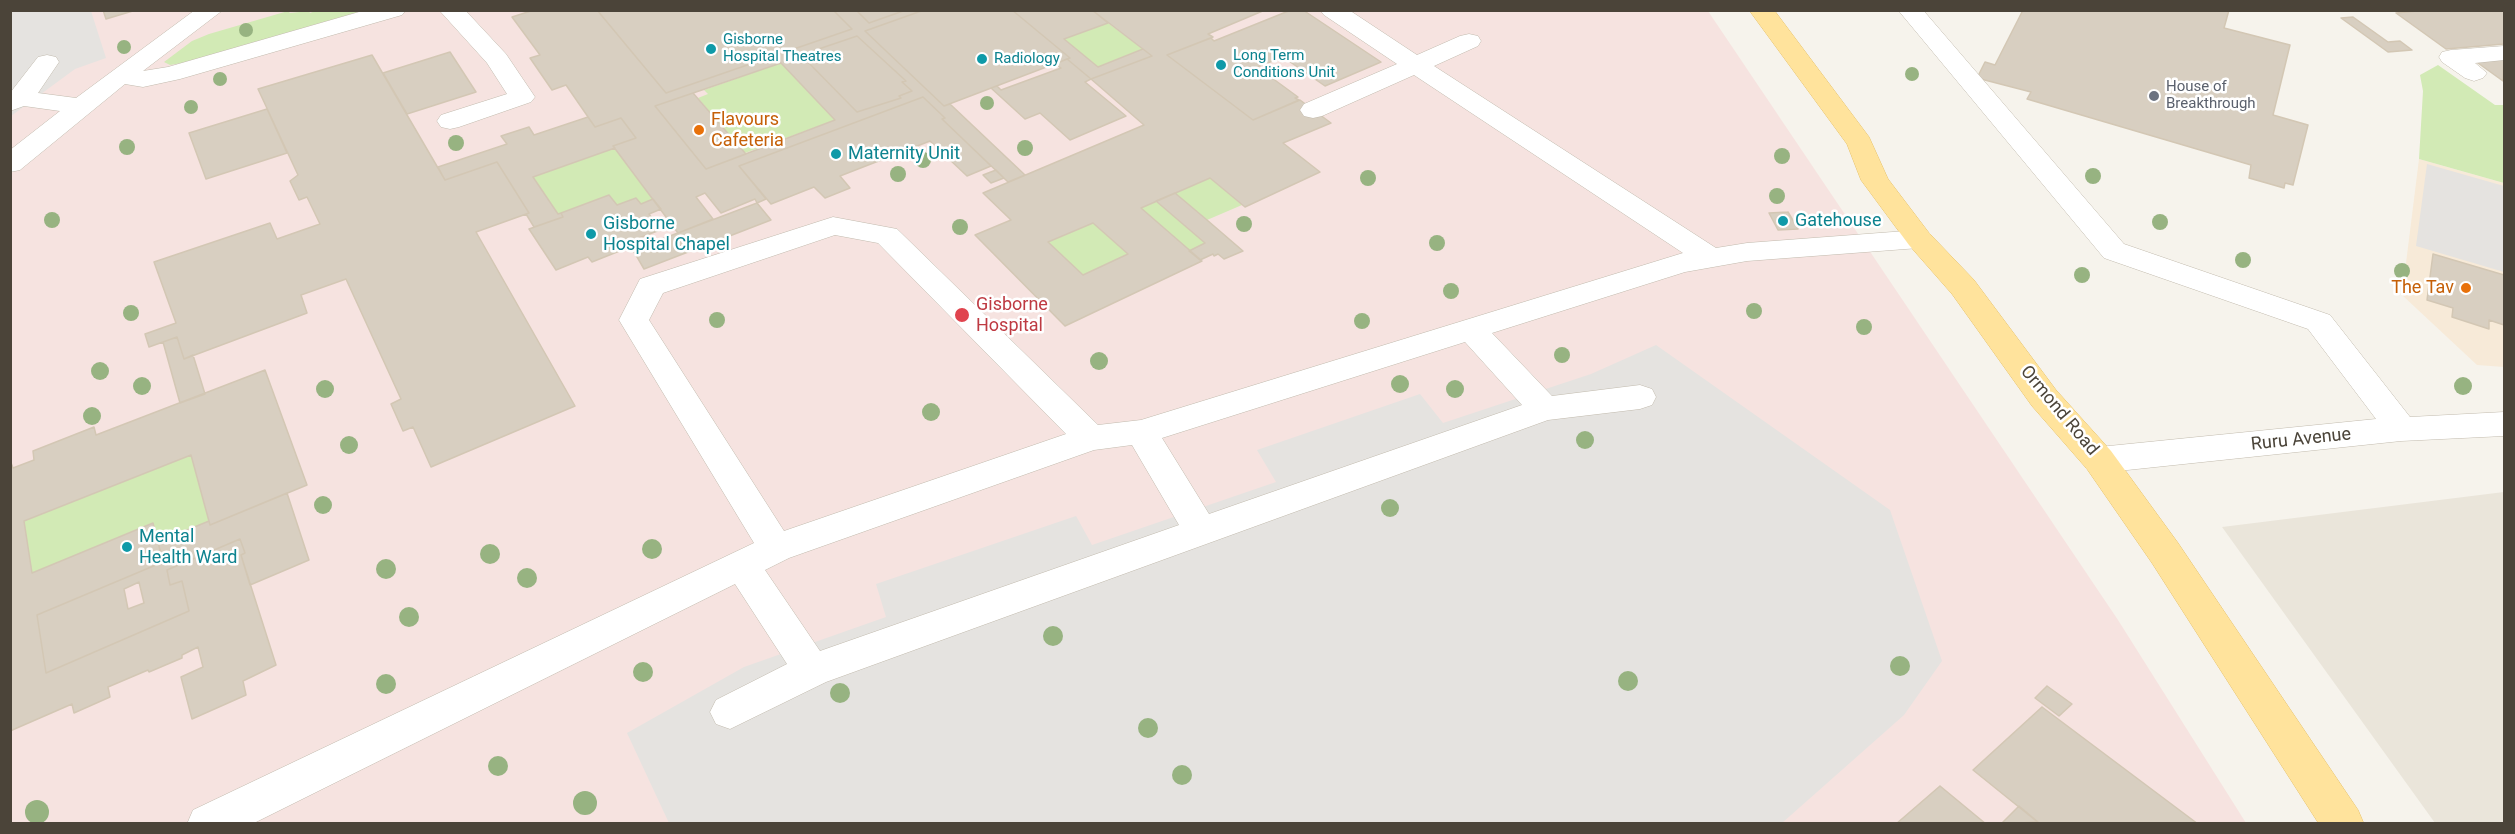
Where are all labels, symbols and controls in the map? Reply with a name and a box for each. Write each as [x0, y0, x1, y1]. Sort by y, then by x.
place label: Gisborne Hospital Theatres [723, 31, 841, 66]
marker: Gisborne Hospital Theatres [704, 42, 718, 56]
place label: Long Term Conditions Unit [1233, 47, 1335, 82]
place label: Radiology [994, 50, 1060, 68]
marker: Radiology [975, 52, 989, 66]
marker: Long Term Conditions Unit [1214, 58, 1228, 72]
place label: House of Breakthrough [2166, 78, 2256, 113]
marker: House of Breakthrough [2147, 89, 2161, 103]
place label: Flavours Cafeteria [711, 109, 784, 152]
marker: Flavours Cafeteria [692, 123, 706, 137]
place label: Maternity Unit [848, 143, 960, 165]
marker: Maternity Unit [829, 147, 843, 161]
place label: Gatehouse [1795, 210, 1881, 232]
place label: Gisborne Hospital Chapel [603, 213, 730, 256]
marker: Gatehouse [1776, 214, 1790, 228]
marker: Gisborne Hospital Chapel [584, 227, 598, 241]
place label: The Tav [2391, 277, 2454, 299]
marker: The Tav [2459, 281, 2473, 295]
place label: Gisborne Hospital [976, 294, 1048, 336]
marker: Gisborne Hospital [953, 306, 971, 324]
street label: Ormond Road [2015, 362, 2103, 460]
street label: Ruru Avenue [2250, 424, 2352, 456]
place label: Mental Health Ward [139, 526, 237, 568]
marker: Mental Health Ward [120, 540, 134, 554]

